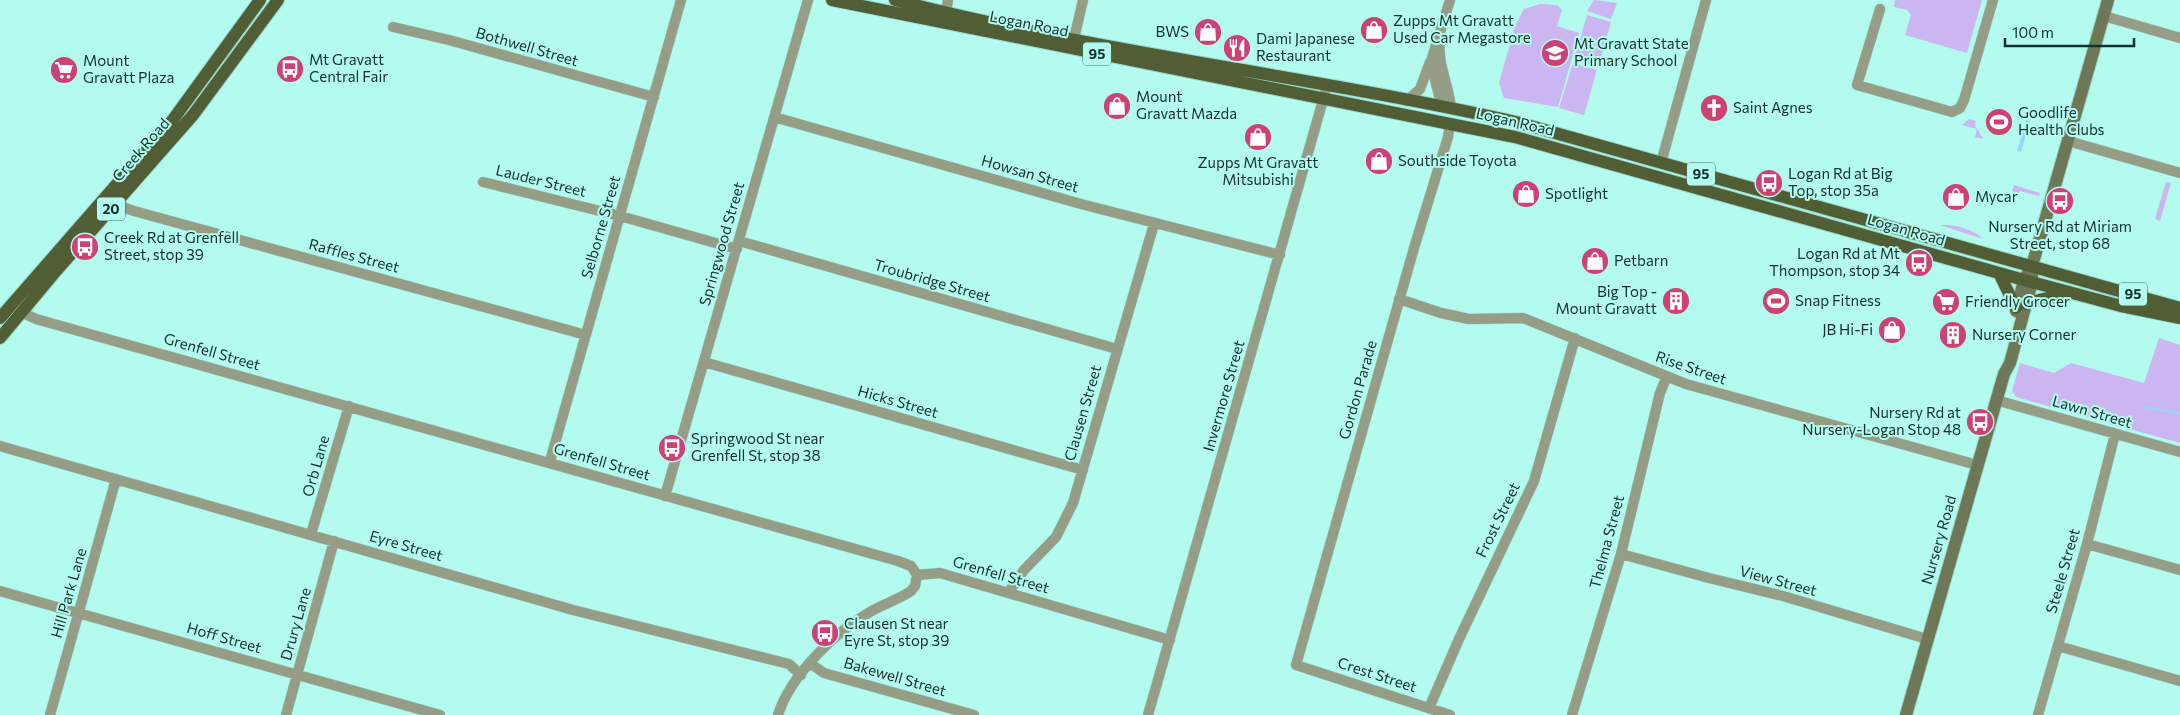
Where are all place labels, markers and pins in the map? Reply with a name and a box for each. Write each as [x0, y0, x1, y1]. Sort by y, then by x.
place label: Zupps Mt Gravatt Used Car Megastore [1393, 11, 1531, 46]
shop icon: Zupps Mt Gravatt Used Car Megastore [1359, 15, 1389, 45]
shop icon: BWS [1193, 17, 1223, 47]
place label: BWS [1156, 22, 1189, 40]
place label: Dami Japanese Restaurant [1256, 29, 1355, 64]
restaurant icon: Dami Japanese Restaurant [1222, 33, 1252, 63]
place label: Mt Gravatt State Primary School [1574, 34, 1689, 69]
school or university icon: Mt Gravatt State Primary School [1540, 38, 1570, 68]
place label: Mt Gravatt Central Fair [309, 50, 388, 85]
place label: Mount Gravatt Plaza [83, 51, 174, 86]
bus stop icon: Mt Gravatt Central Fair [275, 54, 305, 84]
supermarket icon: Mount Gravatt Plaza [49, 55, 79, 85]
place label: Mount Gravatt Mazda [1136, 87, 1237, 122]
shop icon: Mount Gravatt Mazda [1102, 91, 1132, 121]
church icon: Saint Agnes [1699, 93, 1729, 123]
place label: Saint Agnes [1733, 98, 1813, 116]
place label: Goodlife Health Clubs [2018, 103, 2105, 138]
sports icon: Goodlife Health Clubs [1984, 107, 2014, 137]
shop icon: Zupps Mt Gravatt Mitsubishi [1243, 122, 1273, 152]
shop icon: Southside Toyota [1364, 146, 1394, 176]
place label: Southside Toyota [1398, 151, 1517, 169]
place label: Zupps Mt Gravatt Mitsubishi [1198, 153, 1318, 188]
place label: Logan Rd at Big Top, stop 35a [1788, 164, 1893, 199]
bus stop icon: Logan Rd at Big Top, stop 35a [1754, 168, 1784, 198]
shop icon: Spotlight [1511, 179, 1541, 209]
shop icon: Mycar [1941, 182, 1971, 212]
place label: Spotlight [1545, 184, 1608, 202]
bus stop icon: Nursery Rd at Miriam Street, stop 68 [2045, 186, 2075, 216]
place label: Mycar [1975, 187, 2018, 205]
place label: Nursery Rd at Miriam Street, stop 68 [1988, 217, 2132, 252]
place label: Creek Rd at Grenfell Street, stop 39 [104, 228, 239, 263]
bus stop icon: Creek Rd at Grenfell Street, stop 39 [70, 232, 100, 262]
place label: Logan Rd at Mt Thompson, stop 34 [1769, 244, 1900, 279]
shop icon: Petbarn [1580, 246, 1610, 276]
bus stop icon: Logan Rd at Mt Thompson, stop 34 [1904, 248, 1934, 278]
place label: Petbarn [1614, 251, 1668, 269]
place label: Big Top - Mount Gravatt [1556, 282, 1657, 317]
building icon: Big Top - Mount Gravatt [1661, 286, 1691, 316]
sports icon: Snap Fitness [1761, 286, 1791, 316]
supermarket icon: Friendly Grocer [1931, 287, 1961, 317]
place label: Snap Fitness [1795, 291, 1881, 309]
place label: Friendly Grocer [1965, 292, 2070, 310]
shop icon: JB Hi-Fi [1877, 315, 1907, 345]
place label: JB Hi-Fi [1822, 320, 1873, 338]
building icon: Nursery Corner [1938, 320, 1968, 350]
place label: Nursery Corner [1972, 325, 2077, 343]
place label: Nursery Rd at Nursery-Logan Stop 48 [1802, 403, 1961, 438]
bus stop icon: Nursery Rd at Nursery-Logan Stop 48 [1965, 407, 1995, 437]
place label: Springwood St near Grenfell St, stop 38 [691, 429, 824, 464]
bus stop icon: Springwood St near Grenfell St, stop 38 [657, 433, 687, 463]
place label: Clausen St near Eyre St, stop 39 [844, 614, 949, 649]
bus stop icon: Clausen St near Eyre St, stop 39 [810, 618, 840, 648]

